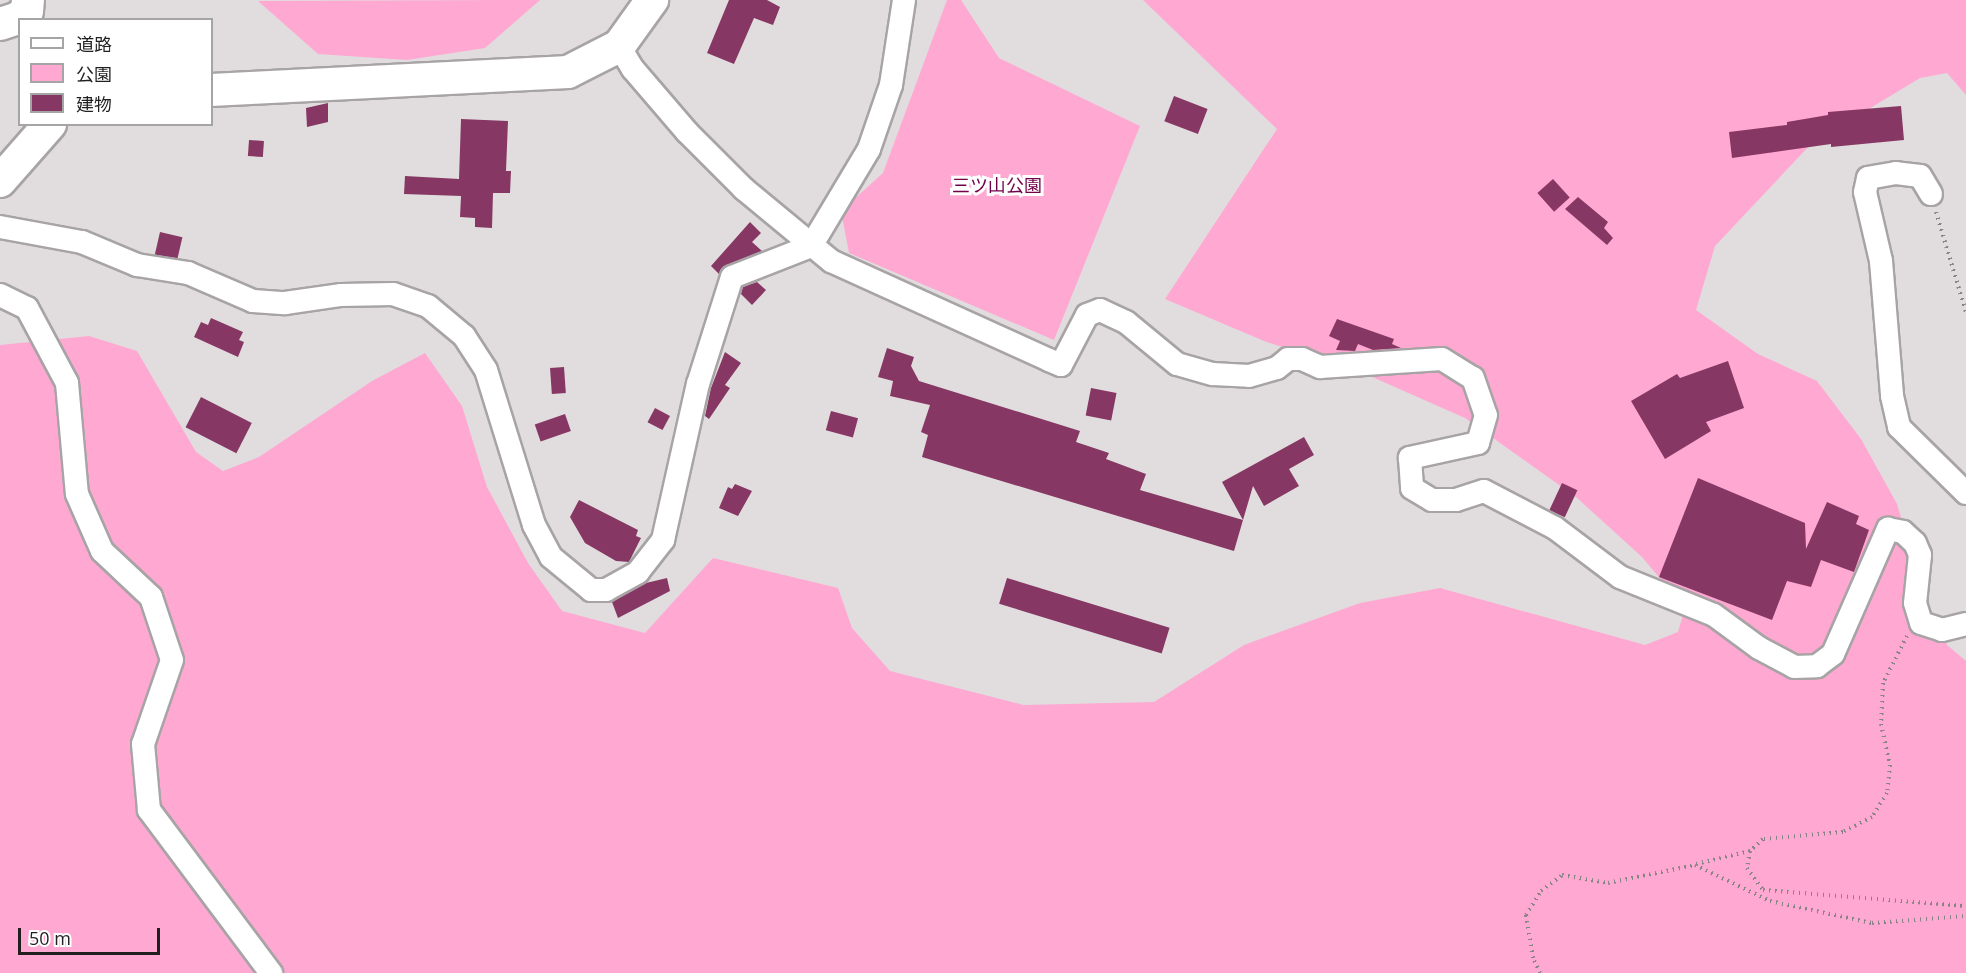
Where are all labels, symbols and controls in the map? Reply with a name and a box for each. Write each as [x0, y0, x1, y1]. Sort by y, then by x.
legend [18, 18, 213, 126]
text: 道路 [76, 32, 112, 56]
text: 公園 [76, 62, 112, 86]
text: 建物 [76, 92, 112, 116]
park label: 三ツ山公園 [952, 174, 1042, 196]
scale bar [21, 916, 164, 954]
text: 50 m [29, 926, 71, 950]

